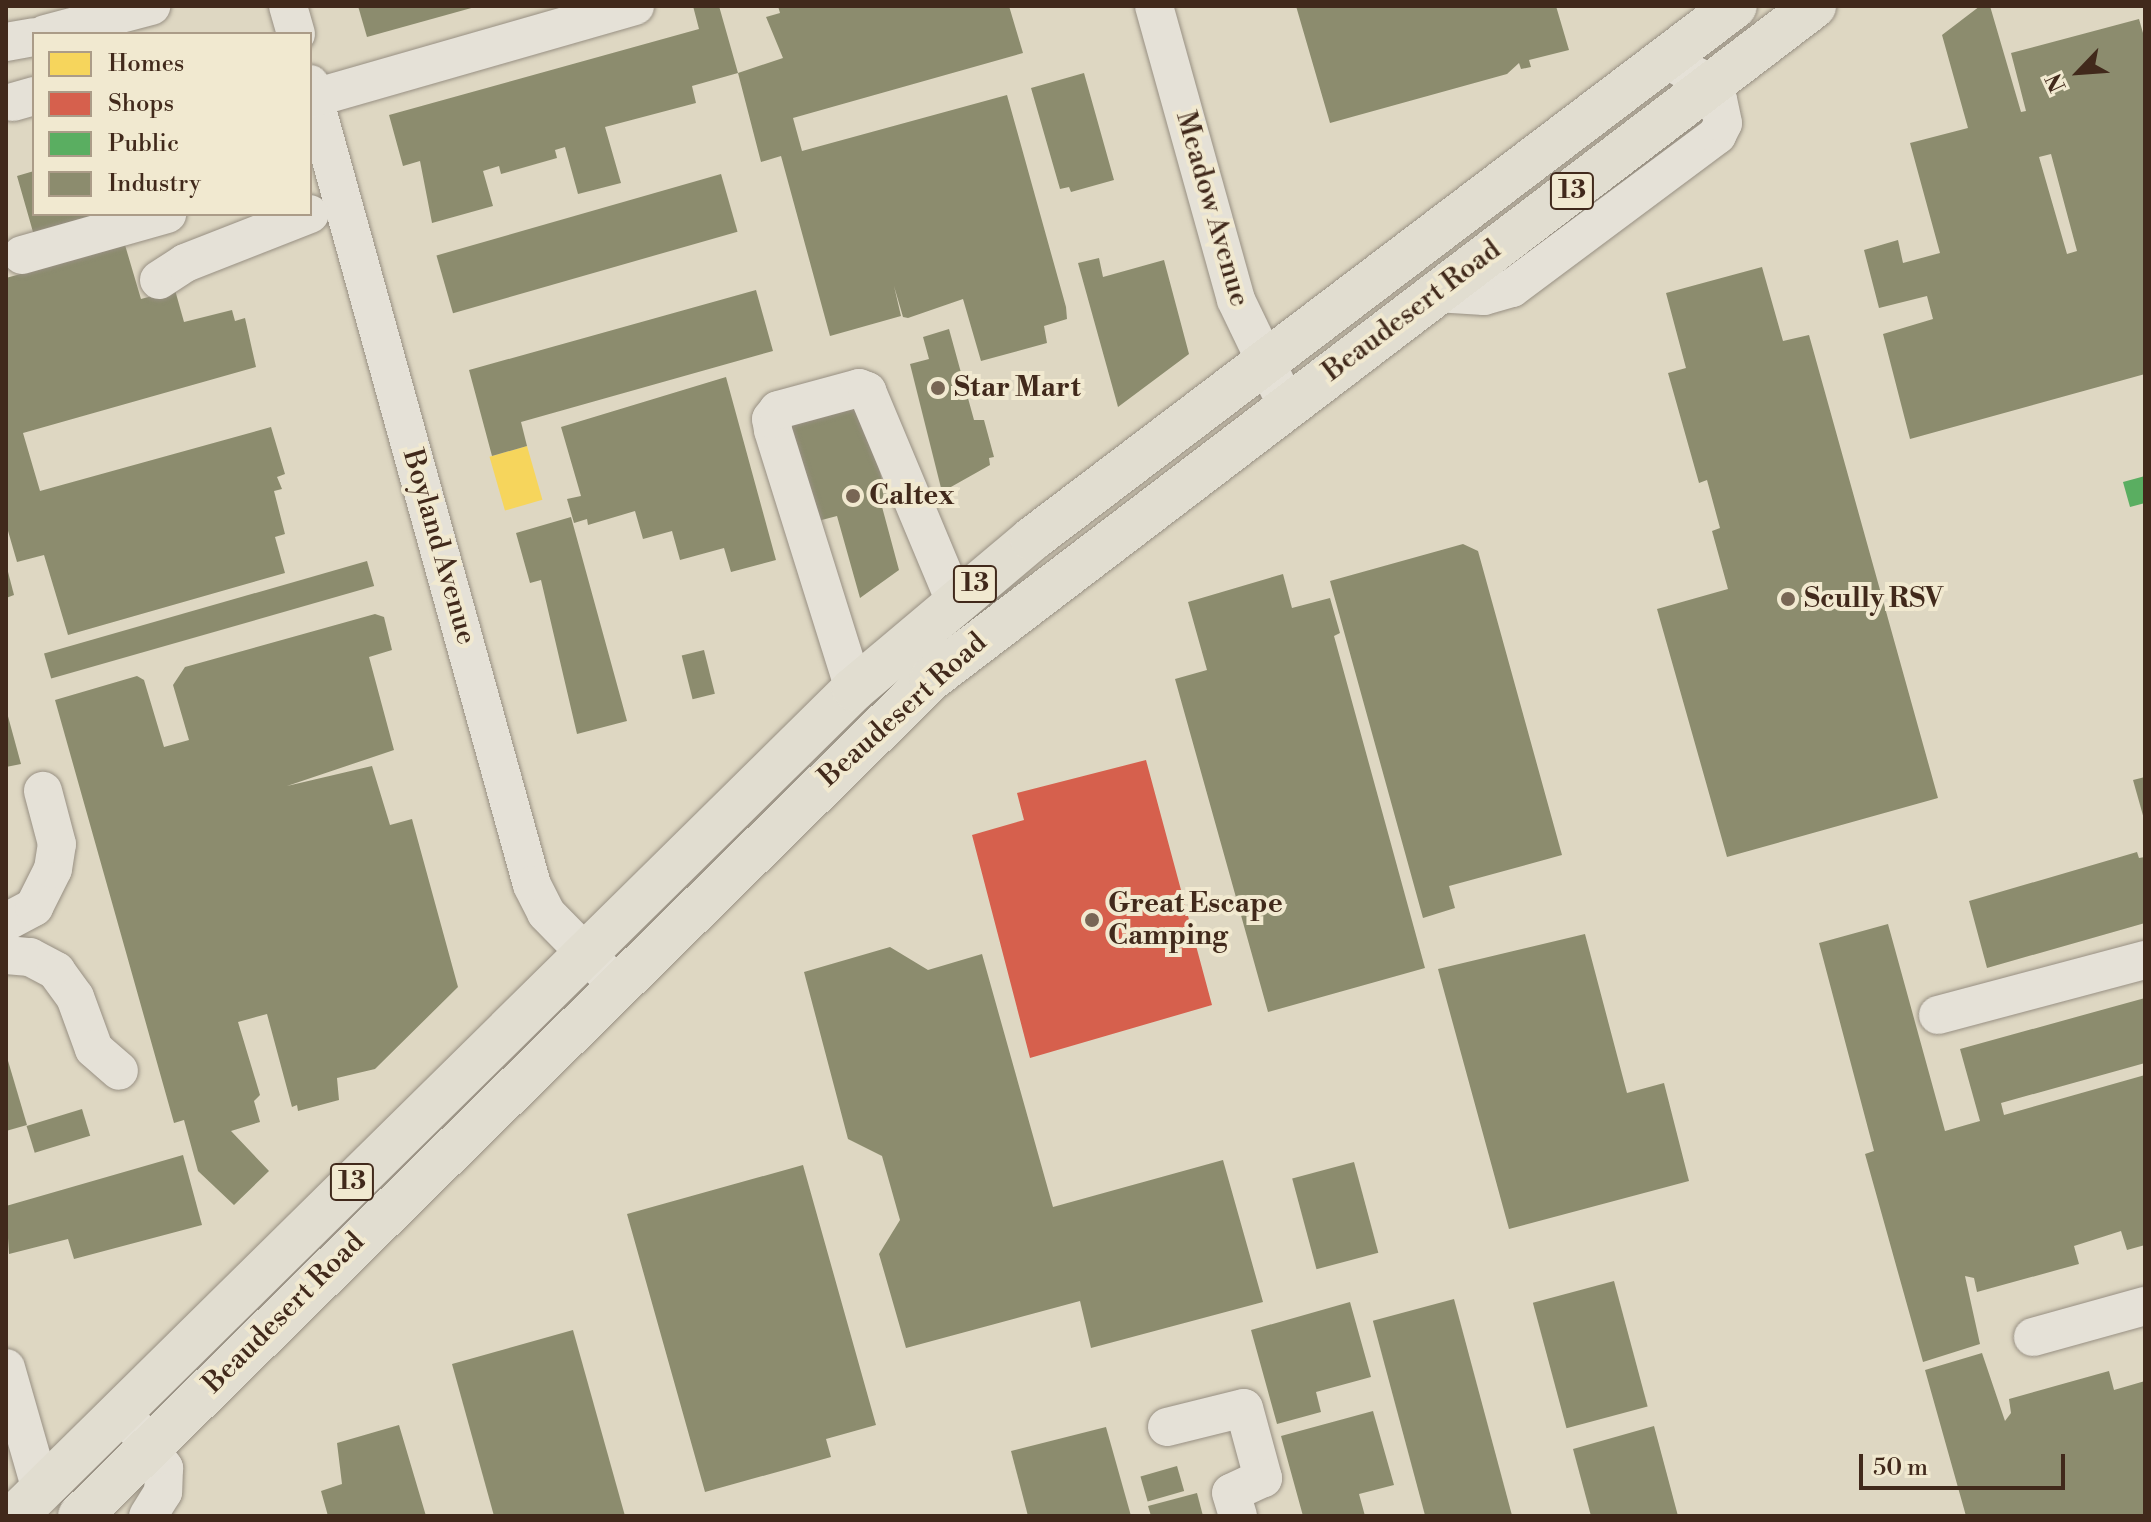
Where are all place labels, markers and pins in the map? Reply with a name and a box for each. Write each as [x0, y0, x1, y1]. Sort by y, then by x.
place label: Star Mart [954, 371, 1081, 405]
marker: Star Mart [929, 379, 947, 397]
place label: Caltex [869, 479, 954, 513]
marker: Caltex [844, 487, 862, 505]
place label: Scully RSV [1804, 582, 1943, 616]
marker: Scully RSV [1779, 590, 1797, 608]
place label: Great Escape Camping [1108, 887, 1283, 953]
marker: Great Escape Camping [1083, 911, 1101, 929]

